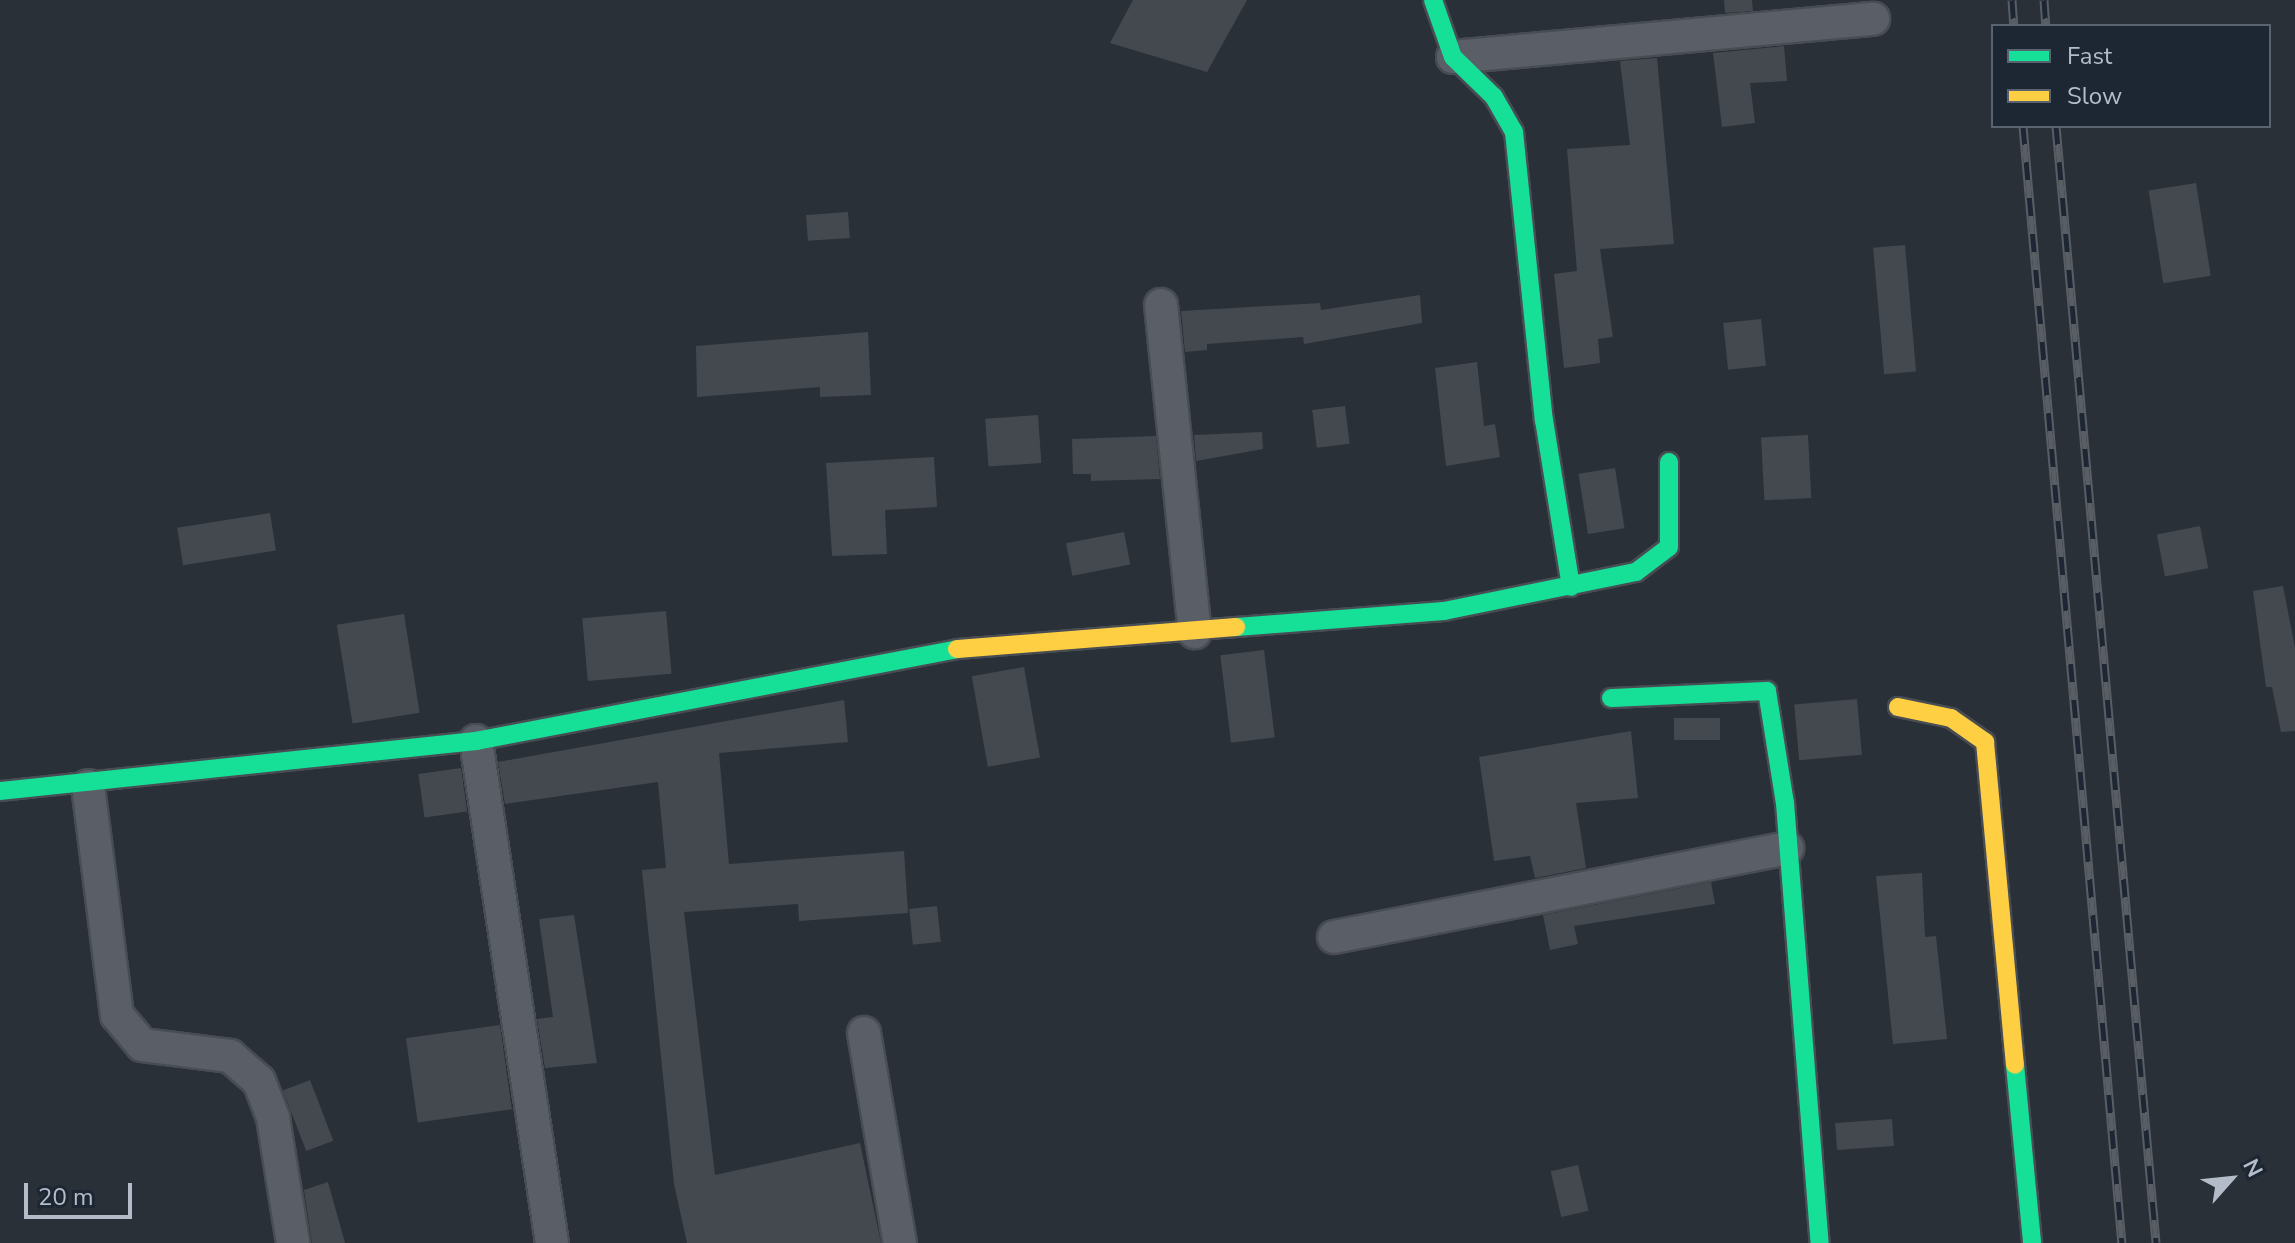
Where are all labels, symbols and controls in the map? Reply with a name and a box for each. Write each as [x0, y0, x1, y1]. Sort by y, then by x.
legend [1991, 24, 2271, 128]
text: Fast [2067, 40, 2112, 72]
text: Slow [2067, 80, 2122, 112]
north arrow [2191, 1139, 2271, 1219]
text: N [2235, 1154, 2269, 1182]
scale bar [28, 1167, 136, 1217]
text: 20 m [38, 1181, 94, 1213]

